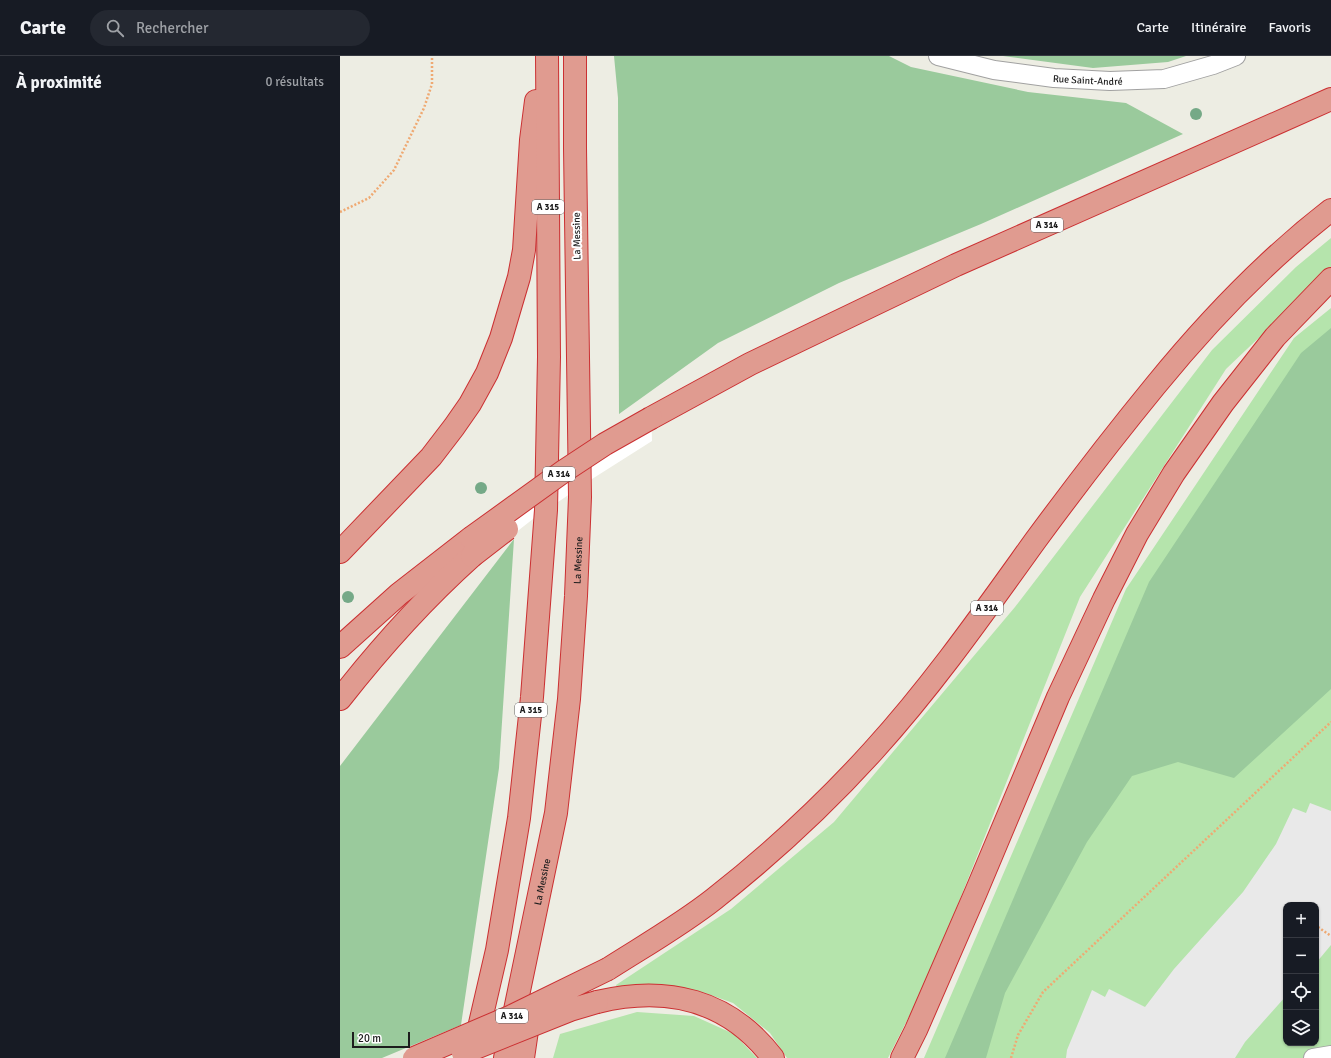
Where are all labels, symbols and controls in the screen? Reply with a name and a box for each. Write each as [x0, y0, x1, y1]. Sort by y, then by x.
search box [90, 10, 370, 46]
text: Carte [20, 16, 66, 40]
icon: search [104, 17, 126, 39]
text: Rechercher [136, 19, 209, 37]
text: Carte [1136, 19, 1169, 36]
text: Itinéraire [1191, 19, 1247, 36]
text: Favoris [1269, 19, 1311, 36]
text: À proximité [16, 72, 102, 93]
street label: Rue Saint-André [1052, 73, 1123, 88]
text: 0 résultats [265, 74, 324, 90]
road number: A 315 [532, 200, 564, 214]
street label: La Messine [571, 212, 583, 260]
road number: A 314 [1031, 218, 1063, 232]
road number: A 314 [543, 467, 575, 481]
street label: La Messine [571, 536, 585, 584]
road number: A 314 [971, 601, 1003, 615]
road number: A 315 [515, 703, 547, 717]
street label: La Messine [532, 858, 553, 906]
map controls [1283, 902, 1319, 1046]
button: + [1283, 902, 1319, 938]
button: − [1283, 938, 1319, 974]
button: locate [1283, 974, 1319, 1010]
road number: A 314 [496, 1009, 528, 1023]
button: layers [1283, 1010, 1319, 1046]
scale bar [352, 1030, 410, 1049]
text: 20 m [358, 1032, 381, 1045]

